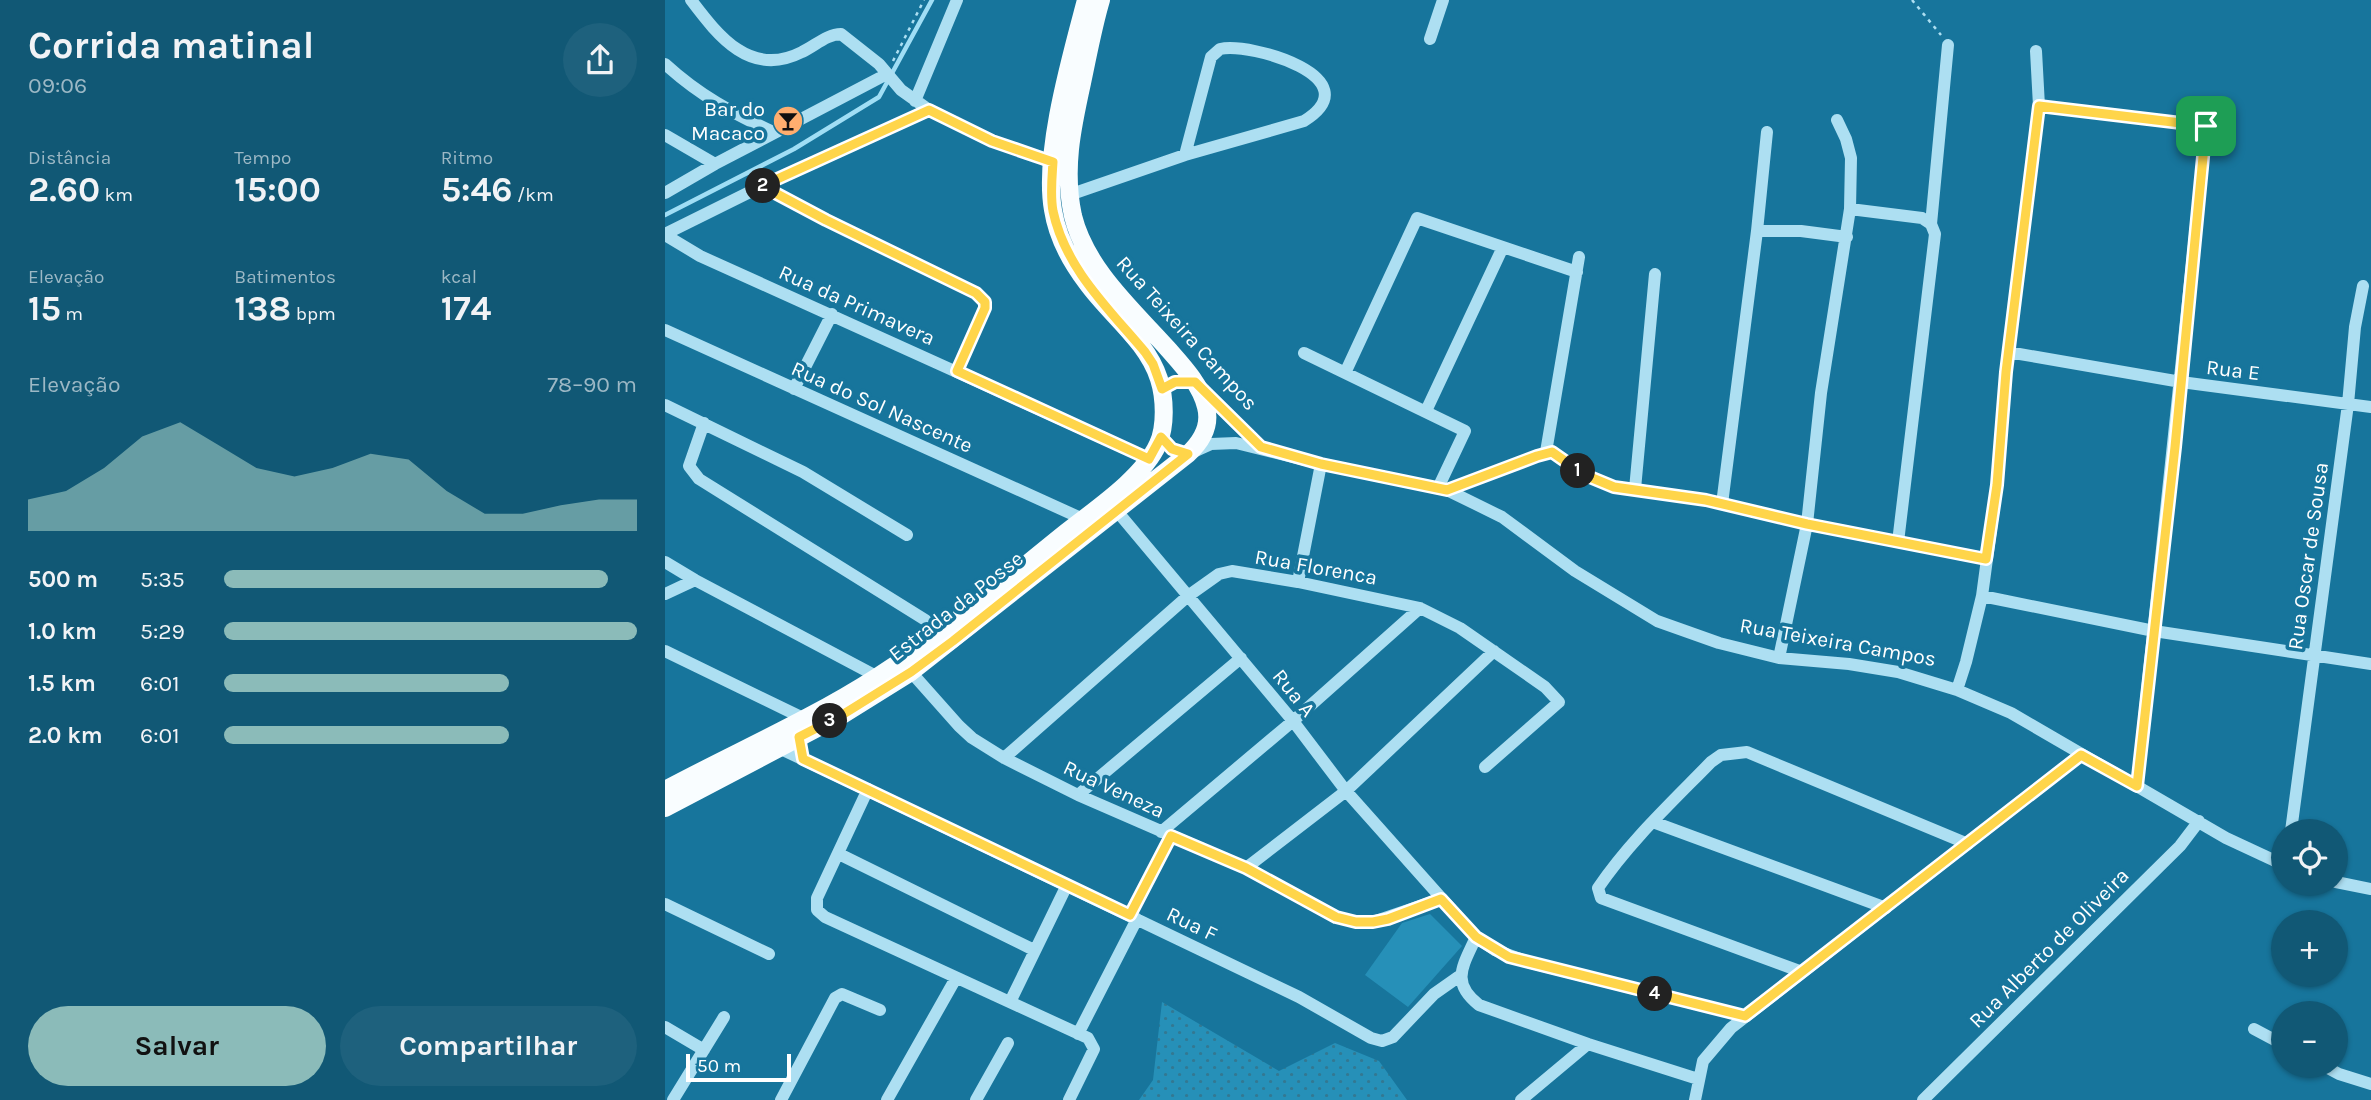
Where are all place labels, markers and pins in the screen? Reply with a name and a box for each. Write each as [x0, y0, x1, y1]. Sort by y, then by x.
pin [2176, 96, 2236, 156]
place label: Bar do Macaco [691, 97, 765, 145]
bar icon: Bar do Macaco [771, 104, 805, 138]
pin: 2 [745, 168, 781, 204]
pin: 1 [1560, 454, 1595, 489]
pin: 3 [813, 704, 847, 738]
pin: 4 [1637, 976, 1672, 1012]

